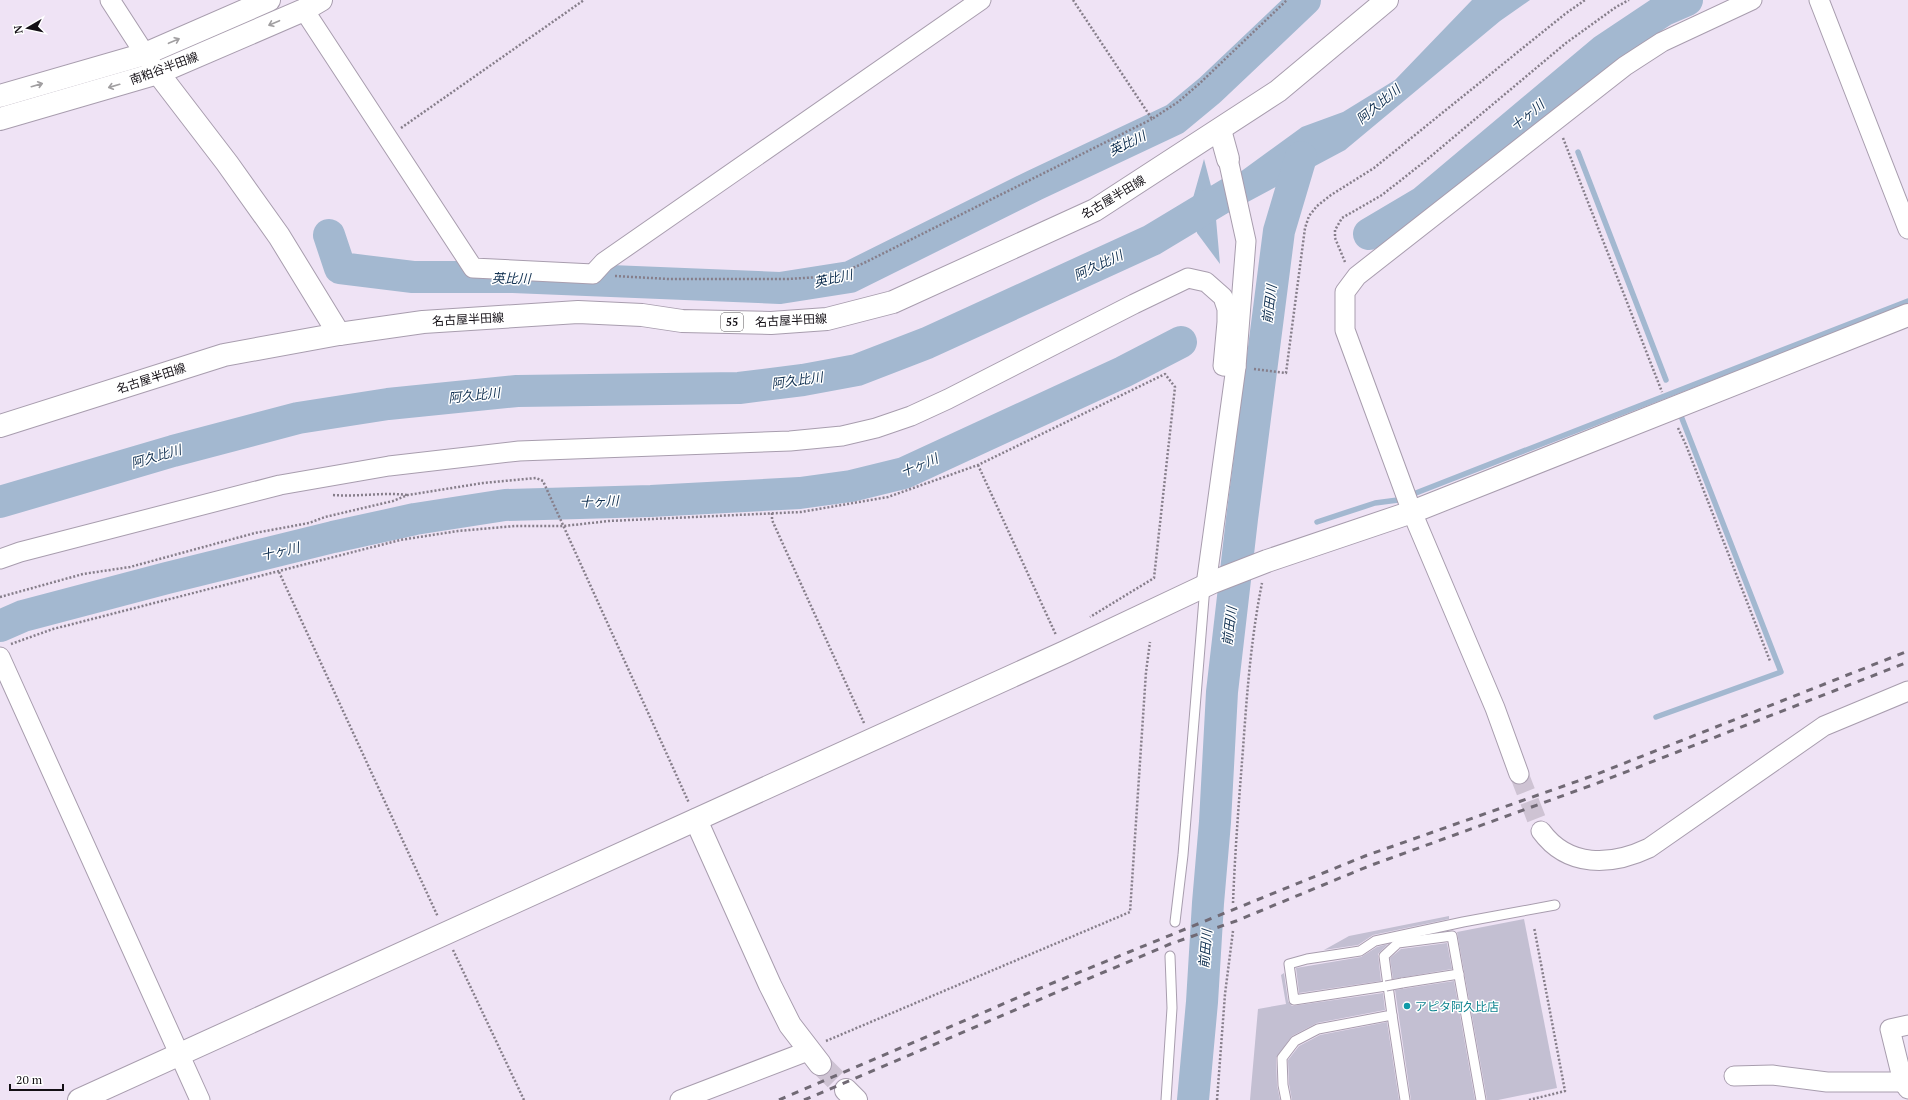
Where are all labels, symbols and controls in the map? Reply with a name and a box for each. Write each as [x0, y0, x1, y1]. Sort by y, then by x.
north arrow [8, 8, 48, 48]
one-way arrow [268, 20, 280, 27]
text: N [10, 24, 26, 35]
one-way arrow [168, 37, 180, 44]
street label: 南粕谷半田線 [128, 49, 200, 87]
water label: 阿久比川 [1352, 79, 1405, 128]
one-way arrow [31, 81, 44, 88]
one-way arrow [108, 83, 121, 90]
water label: 十ヶ川 [1506, 94, 1549, 134]
water label: 英比川 [1106, 125, 1150, 160]
street label: 名古屋半田線 [1078, 172, 1148, 222]
water label: 阿久比川 [1071, 245, 1127, 284]
water label: 英比川 [812, 265, 856, 291]
water label: 英比川 [491, 269, 533, 287]
water label: 前田川 [1258, 282, 1281, 324]
street label: 名古屋半田線 [432, 310, 504, 328]
street label: 名古屋半田線 [755, 311, 827, 329]
road number: 55 [721, 313, 743, 331]
street label: 名古屋半田線 [114, 360, 188, 396]
water label: 阿久比川 [770, 367, 826, 393]
water label: 阿久比川 [447, 383, 503, 407]
water label: 阿久比川 [129, 440, 185, 472]
water label: 十ヶ川 [898, 448, 942, 481]
water label: 十ヶ川 [579, 491, 621, 511]
water label: 十ヶ川 [259, 537, 303, 564]
water label: 前田川 [1218, 604, 1241, 646]
water label: 前田川 [1194, 927, 1216, 969]
place label: アピタ阿久比店 [1415, 999, 1499, 1014]
marker: アピタ阿久比店 [1402, 1001, 1412, 1011]
scale bar [10, 1066, 63, 1092]
text: 20 m [16, 1072, 43, 1087]

